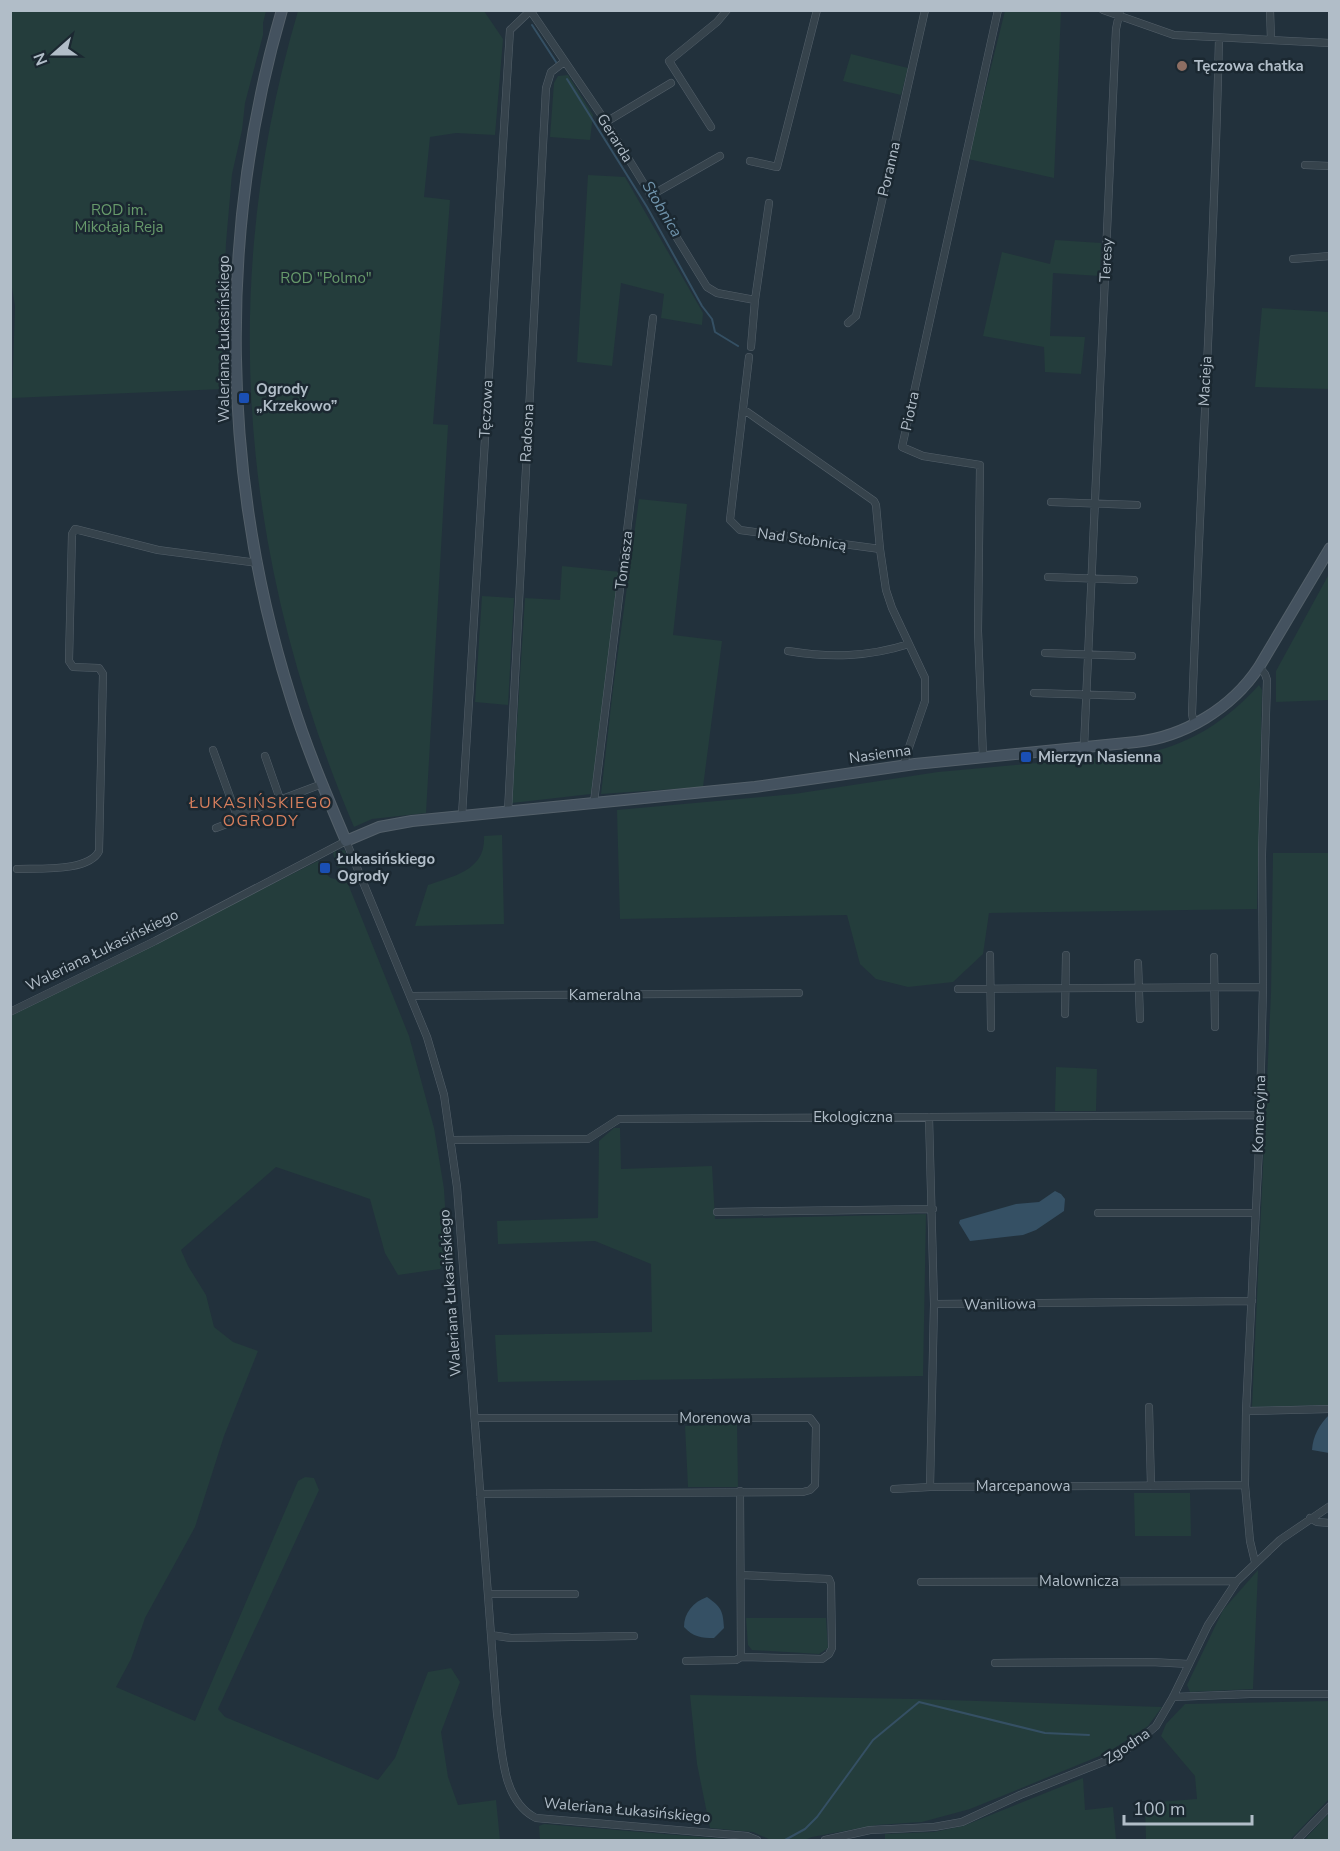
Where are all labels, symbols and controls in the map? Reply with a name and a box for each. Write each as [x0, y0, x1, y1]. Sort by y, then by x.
north arrow [24, 24, 84, 84]
text: N [29, 49, 53, 69]
place label: Tęczowa chatka [1194, 56, 1304, 76]
marker: Tęczowa chatka [1175, 59, 1189, 73]
street label: Gerarda [592, 110, 638, 166]
street label: Poranna [873, 140, 905, 198]
water label: Stobnica [637, 177, 687, 241]
park label: ROD im. Mikołaja Reja [74, 200, 164, 237]
street label: Teresy [1095, 237, 1117, 282]
street label: Waleriana Łukasińskiego [214, 255, 234, 423]
park label: ROD "Polmo" [280, 268, 372, 288]
street label: Macieja [1194, 355, 1216, 407]
place label: Ogrody „Krzekowo” [256, 379, 337, 416]
street label: Tęczowa [474, 379, 498, 439]
street label: Piotra [896, 389, 924, 433]
marker: Ogrody „Krzekowo” [237, 391, 251, 405]
street label: Radosna [515, 403, 539, 463]
street label: Nad Stobnicą [756, 523, 848, 555]
street label: Tomasza [610, 530, 638, 590]
street label: Nasienna [848, 740, 912, 768]
place label: Mierzyn Nasienna [1038, 747, 1161, 767]
marker: Mierzyn Nasienna [1019, 750, 1033, 764]
district label: ŁUKASIŃSKIEGO OGRODY [188, 792, 333, 832]
place label: Łukasińskiego Ogrody [336, 849, 435, 886]
marker: Łukasińskiego Ogrody [318, 861, 332, 875]
street label: Waleriana Łukasińskiego [22, 904, 182, 996]
street label: Kameralna [569, 985, 641, 1005]
street label: Komercyjna [1248, 1074, 1270, 1154]
street label: Ekologiczna [813, 1107, 893, 1127]
street label: Waleriana Łukasińskiego [434, 1209, 466, 1377]
street label: Waniliowa [964, 1293, 1036, 1315]
street label: Morenowa [679, 1408, 751, 1428]
street label: Marcepanowa [976, 1476, 1070, 1496]
street label: Malownicza [1039, 1571, 1119, 1591]
street label: Zgodna [1100, 1723, 1154, 1769]
scale bar [1124, 1788, 1252, 1826]
street label: Waleriana Łukasińskiego [543, 1793, 711, 1827]
text: 100 m [1133, 1797, 1185, 1821]

